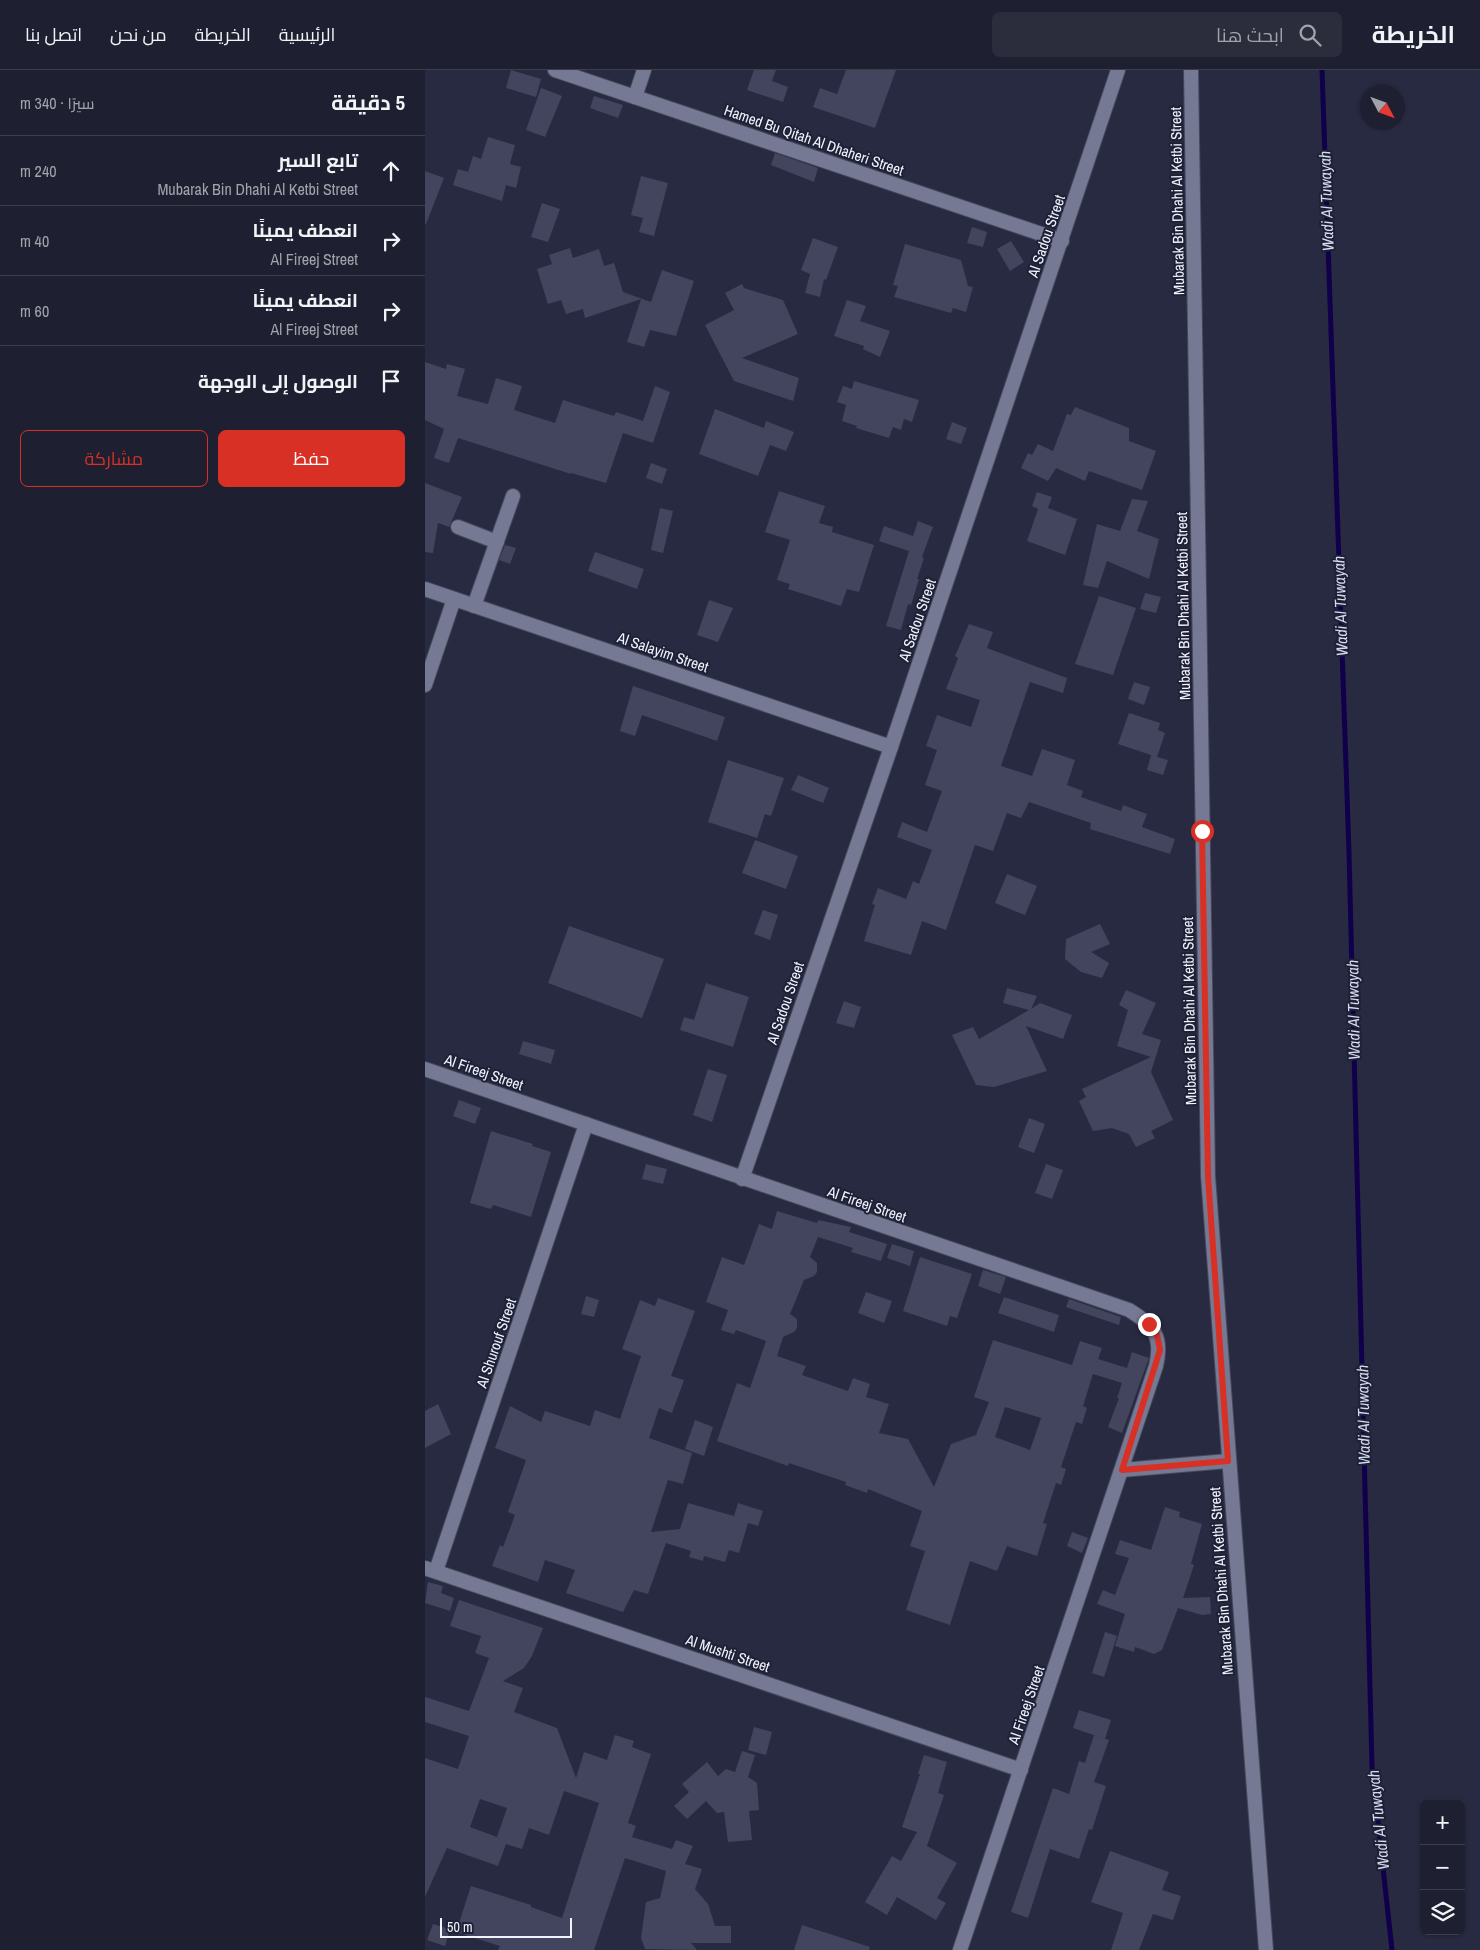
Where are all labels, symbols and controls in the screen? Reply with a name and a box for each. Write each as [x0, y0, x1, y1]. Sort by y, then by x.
search box [992, 12, 1342, 57]
text: الخريطة [1372, 18, 1455, 50]
icon: search [1296, 21, 1324, 49]
text: اتصل بنا [25, 22, 82, 47]
text: من نحن [110, 22, 167, 47]
text: الخريطة [195, 22, 251, 47]
text: الرئيسية [279, 22, 335, 47]
text: ابحث هنا [1216, 22, 1284, 48]
north arrow [1360, 85, 1405, 130]
text: 5 دقيقة [331, 88, 405, 117]
text: سيرًا · 340 m [20, 92, 94, 114]
street label: Hamed Bu Qitah Al Dhaheri Street [721, 99, 907, 181]
street label: Mubarak Bin Dhahi Al Ketbi Street [1165, 106, 1189, 295]
text: تابع السير [278, 147, 358, 173]
water label: Wadi Al Tuwayah [1313, 151, 1339, 251]
icon: ahead [377, 157, 405, 185]
text: 240 m [20, 160, 56, 182]
text: Mubarak Bin Dhahi Al Ketbi Street [157, 178, 358, 200]
street label: Al Sadou Street [1022, 191, 1070, 281]
text: انعطف يمينًا [252, 217, 358, 243]
icon: right [377, 227, 405, 255]
text: 40 m [20, 230, 49, 252]
text: Al Fireej Street [270, 248, 358, 270]
text: انعطف يمينًا [252, 287, 358, 313]
icon: right [377, 297, 405, 325]
text: 60 m [20, 300, 49, 322]
text: Al Fireej Street [270, 318, 358, 340]
icon: arrive [377, 367, 405, 395]
text: الوصول إلى الوجهة [198, 368, 358, 394]
button: مشاركة [20, 430, 208, 487]
button: حفظ [218, 430, 405, 487]
street label: Mubarak Bin Dhahi Al Ketbi Street [1171, 511, 1195, 700]
water label: Wadi Al Tuwayah [1327, 556, 1353, 656]
street label: Al Sadou Street [893, 575, 941, 665]
street label: Al Salayim Street [614, 626, 712, 678]
route start [1191, 820, 1214, 843]
street label: Mubarak Bin Dhahi Al Ketbi Street [1177, 916, 1201, 1105]
street label: Al Sadou Street [761, 958, 809, 1048]
water label: Wadi Al Tuwayah [1341, 960, 1365, 1060]
street label: Al Fireej Street [441, 1048, 527, 1095]
street label: Al Fireej Street [824, 1180, 910, 1227]
street label: Al Shurouf Street [470, 1295, 521, 1392]
route end [1138, 1313, 1161, 1336]
water label: Wadi Al Tuwayah [1351, 1365, 1375, 1465]
street label: Mubarak Bin Dhahi Al Ketbi Street [1204, 1486, 1238, 1676]
street label: Al Mushti Street [682, 1629, 773, 1677]
street label: Al Fireej Street [1002, 1662, 1049, 1748]
water label: Wadi Al Tuwayah [1362, 1769, 1394, 1871]
map controls [1420, 1800, 1465, 1935]
button: + [1420, 1800, 1465, 1845]
button: − [1420, 1845, 1465, 1890]
button: layers [1420, 1890, 1465, 1935]
scale bar [440, 1915, 573, 1938]
text: 50 m [447, 1918, 473, 1936]

